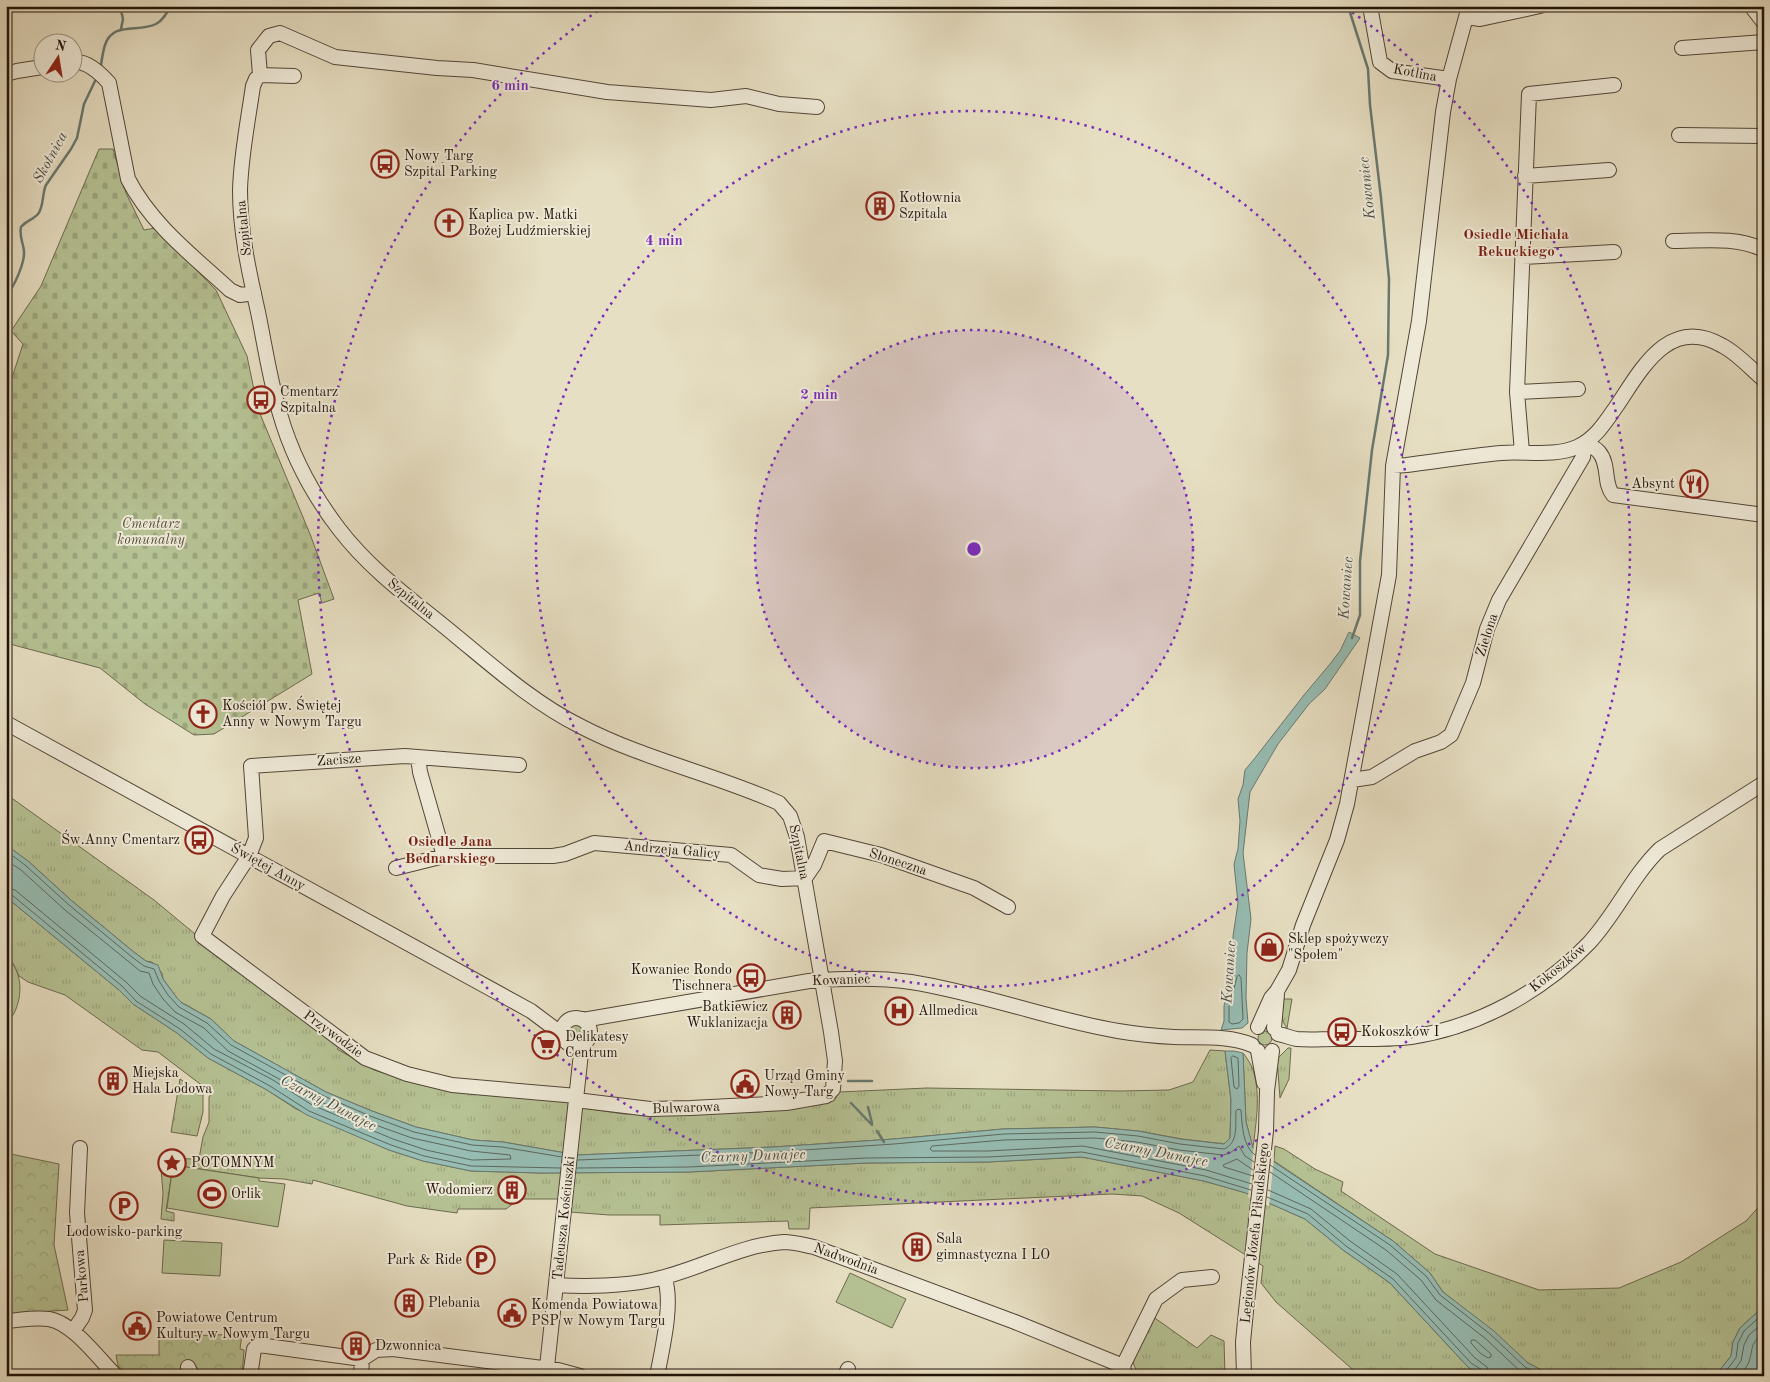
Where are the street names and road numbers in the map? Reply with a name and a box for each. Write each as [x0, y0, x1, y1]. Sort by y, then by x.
street label: Kotlina [1392, 62, 1438, 84]
street label: Szpitalna [234, 199, 254, 257]
street label: Szpitalna [385, 576, 437, 622]
street label: Zielona [1473, 612, 1501, 658]
street label: Zacisze [316, 751, 362, 769]
street label: Szpitalna [786, 823, 812, 881]
street label: Świętej Anny [228, 837, 310, 893]
street label: Andrzeja Galicy [623, 839, 722, 861]
street label: Słoneczna [867, 846, 929, 878]
street label: Kokoszków [1527, 941, 1589, 995]
street label: Kowaniec [812, 972, 870, 988]
street label: Przywodzie [301, 1008, 365, 1060]
street label: Bulwarowa [652, 1100, 720, 1116]
street label: Legionów Józefa Piłsudskiego [1239, 1142, 1271, 1324]
street label: Tadeusza Kościuszki [551, 1155, 578, 1281]
street label: Nadwodnia [812, 1241, 880, 1277]
street label: Parkowa [73, 1249, 91, 1303]

